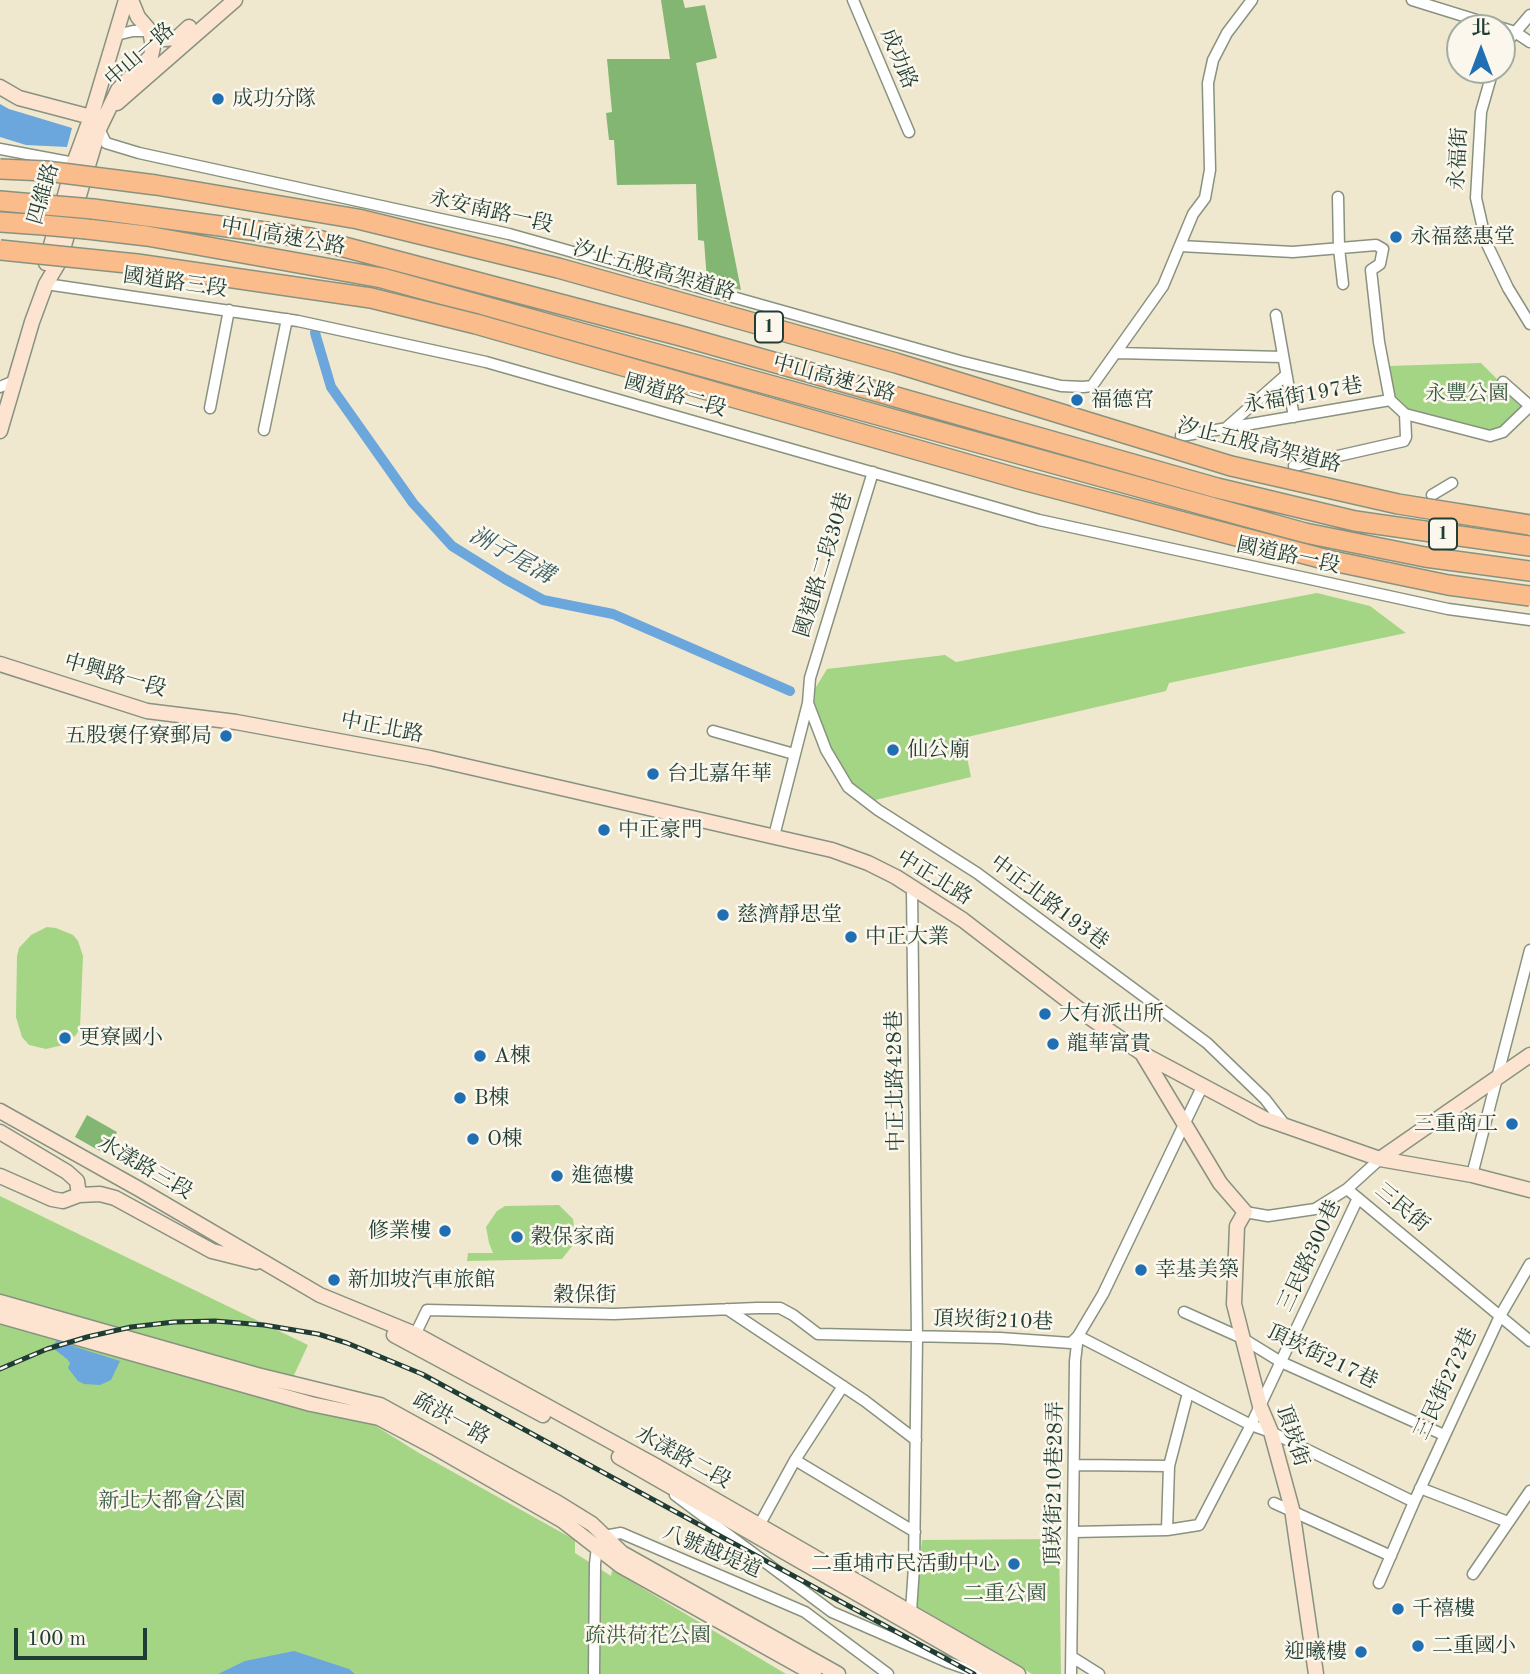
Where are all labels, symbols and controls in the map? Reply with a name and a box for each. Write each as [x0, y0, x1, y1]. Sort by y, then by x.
north arrow [1446, 14, 1516, 84]
street label: 中山一路 [100, 18, 180, 92]
text: 北 [1471, 20, 1491, 39]
street label: 成功路 [874, 25, 922, 93]
place label: 成功分隊 [232, 86, 316, 112]
marker: 成功分隊 [210, 91, 226, 107]
street label: 永福街 [1445, 127, 1473, 191]
street label: 四維路 [23, 160, 65, 228]
street label: 永安南路一段 [427, 186, 555, 238]
street label: 中山高速公路 [219, 214, 347, 260]
place label: 永福慈惠堂 [1410, 224, 1515, 250]
marker: 永福慈惠堂 [1388, 229, 1404, 245]
street label: 汐止五股高架道路 [570, 236, 738, 306]
street label: 國道路三段 [121, 263, 229, 303]
road number: 1 [755, 312, 783, 342]
street label: 中山高速公路 [770, 351, 898, 407]
street label: 國道路二段 [621, 369, 729, 423]
street label: 永福街197巷 [1241, 373, 1365, 419]
park label: 永豐公園 [1425, 381, 1509, 407]
place label: 福德宮 [1091, 387, 1154, 413]
marker: 福德宮 [1069, 392, 1085, 408]
street label: 汐止五股高架道路 [1174, 413, 1344, 479]
street label: 國道路二段30巷 [790, 489, 858, 641]
road number: 1 [1429, 519, 1457, 550]
water label: 洲子尾溝 [464, 522, 558, 590]
street label: 國道路一段 [1234, 533, 1342, 579]
street label: 中興路一段 [61, 649, 169, 703]
street label: 中正北路 [338, 708, 426, 748]
place label: 五股褒仔寮郵局 [65, 723, 212, 749]
marker: 五股褒仔寮郵局 [218, 728, 234, 744]
place label: 仙公廟 [907, 737, 970, 763]
marker: 仙公廟 [885, 742, 901, 758]
place label: 台北嘉年華 [667, 761, 772, 787]
marker: 台北嘉年華 [645, 766, 661, 782]
place label: 中正豪門 [618, 817, 702, 843]
marker: 中正豪門 [596, 822, 612, 838]
street label: 中正北路 [892, 845, 976, 911]
street label: 中正北路193巷 [985, 850, 1113, 956]
place label: 慈濟靜思堂 [737, 902, 842, 928]
marker: 慈濟靜思堂 [715, 907, 731, 923]
place label: 中正大業 [865, 924, 949, 950]
marker: 中正大業 [843, 929, 859, 945]
place label: 大有派出所 [1059, 1001, 1164, 1027]
marker: 大有派出所 [1037, 1006, 1053, 1022]
street label: 中正北路428巷 [882, 1010, 910, 1152]
place label: 更寮國小 [79, 1025, 163, 1051]
marker: 更寮國小 [57, 1030, 73, 1046]
place label: 龍華富貴 [1067, 1031, 1151, 1057]
marker: 龍華富貴 [1045, 1036, 1061, 1052]
place label: A棟 [494, 1043, 531, 1069]
marker: A棟 [472, 1048, 488, 1064]
place label: B棟 [474, 1085, 509, 1111]
marker: B棟 [452, 1090, 468, 1106]
place label: 三重商工 [1414, 1111, 1498, 1137]
marker: 三重商工 [1504, 1116, 1520, 1132]
place label: O棟 [487, 1126, 523, 1152]
street label: 水漾路三段 [93, 1131, 197, 1205]
marker: O棟 [465, 1131, 481, 1147]
place label: 進德樓 [571, 1163, 634, 1189]
marker: 進德樓 [549, 1168, 565, 1184]
street label: 三民街 [1370, 1178, 1434, 1238]
street label: 三民路300巷 [1273, 1196, 1347, 1316]
place label: 修業樓 [368, 1218, 431, 1244]
marker: 修業樓 [437, 1223, 453, 1239]
place label: 穀保家商 [531, 1224, 615, 1250]
marker: 穀保家商 [509, 1229, 525, 1245]
place label: 幸基美築 [1155, 1257, 1239, 1283]
marker: 幸基美築 [1133, 1262, 1149, 1278]
place label: 新加坡汽車旅館 [348, 1267, 495, 1293]
marker: 新加坡汽車旅館 [326, 1272, 342, 1288]
street label: 穀保街 [554, 1282, 616, 1308]
street label: 頂崁街210巷 [932, 1306, 1054, 1336]
street label: 頂崁街217巷 [1262, 1319, 1382, 1395]
street label: 三民街272巷 [1409, 1324, 1483, 1444]
street label: 疏洪一路 [408, 1388, 494, 1450]
street label: 頂崁街210巷28弄 [1041, 1401, 1069, 1567]
street label: 頂崁街 [1270, 1402, 1314, 1470]
street label: 水漾路二段 [631, 1422, 735, 1494]
park label: 新北大都會公園 [99, 1488, 245, 1514]
street label: 八號越堤道 [659, 1520, 765, 1584]
place label: 二重埔市民活動中心 [811, 1551, 1000, 1577]
marker: 二重埔市民活動中心 [1006, 1556, 1022, 1572]
park label: 二重公園 [963, 1581, 1047, 1607]
place label: 千禧樓 [1412, 1596, 1475, 1622]
marker: 千禧樓 [1390, 1601, 1406, 1617]
scale bar [18, 1614, 150, 1658]
park label: 疏洪荷花公園 [585, 1623, 711, 1649]
text: 100 m [27, 1629, 86, 1650]
place label: 二重國小 [1432, 1633, 1516, 1659]
marker: 二重國小 [1410, 1638, 1426, 1654]
place label: 迎曦樓 [1284, 1639, 1347, 1665]
marker: 迎曦樓 [1353, 1644, 1369, 1660]

